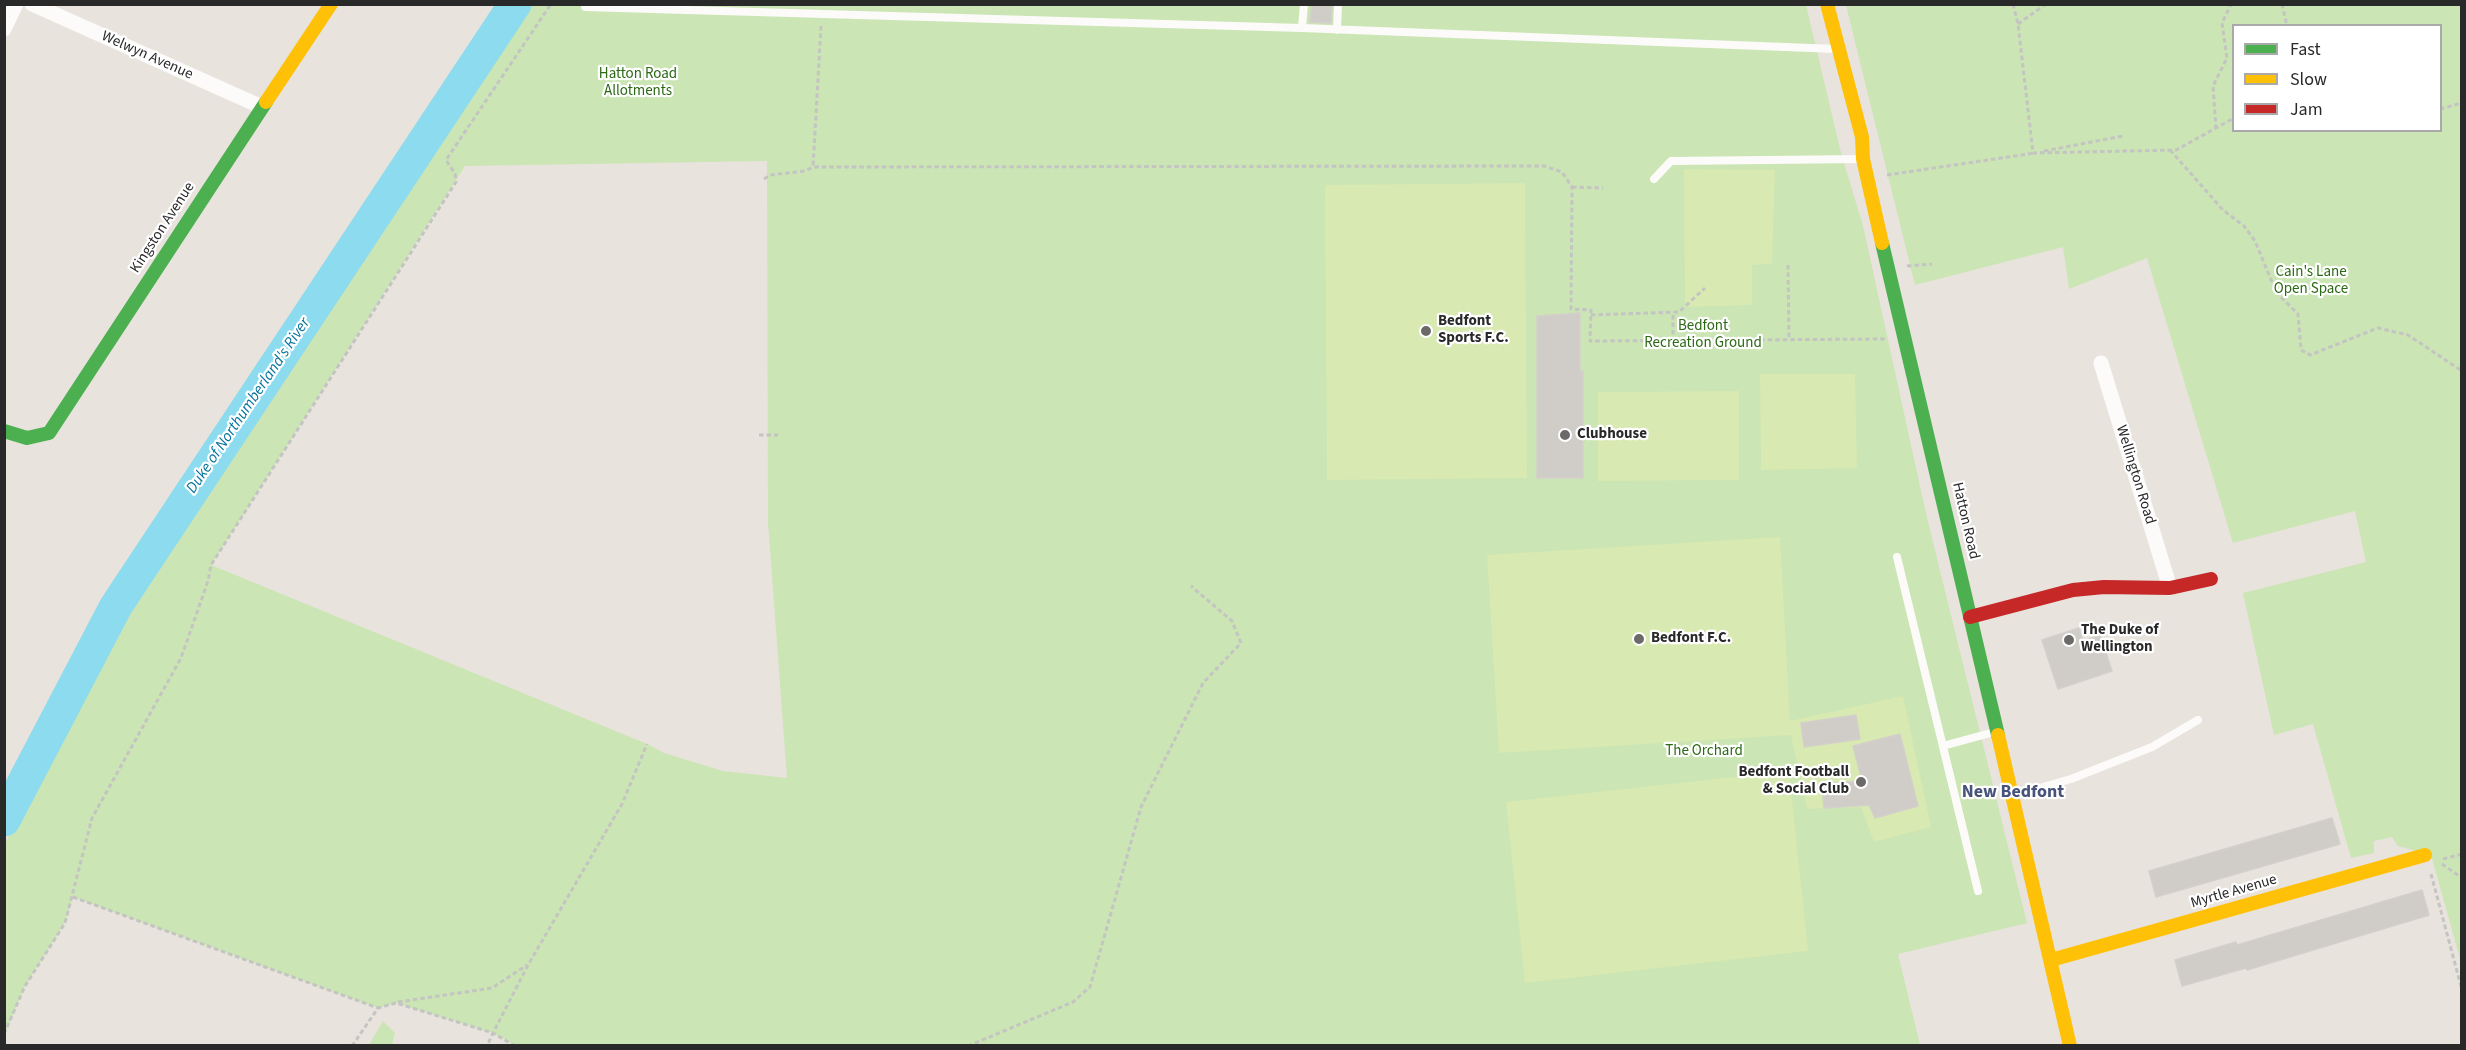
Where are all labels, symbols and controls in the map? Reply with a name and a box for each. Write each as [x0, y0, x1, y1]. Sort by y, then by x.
legend [2232, 24, 2442, 132]
street label: Welwyn Avenue [98, 28, 196, 84]
text: Fast [2290, 37, 2321, 62]
park label: Hatton Road Allotments [599, 66, 677, 101]
text: Slow [2290, 67, 2327, 92]
text: Jam [2290, 97, 2323, 122]
street label: Kingston Avenue [127, 179, 199, 277]
park label: Cain's Lane Open Space [2274, 264, 2348, 299]
place label: Bedfont Sports F.C. [1438, 313, 1509, 348]
water label: Duke of Northumberland's River [183, 315, 315, 497]
park label: Bedfont Recreation Ground [1644, 318, 1762, 353]
marker: Bedfont Sports F.C. [1419, 324, 1433, 338]
street label: Wellington Road [2111, 423, 2159, 527]
place label: Clubhouse [1577, 426, 1647, 444]
marker: Clubhouse [1558, 428, 1572, 442]
street label: Hatton Road [1947, 481, 1983, 561]
place label: The Duke of Wellington [2081, 622, 2159, 657]
place label: Bedfont F.C. [1651, 630, 1731, 648]
marker: Bedfont F.C. [1632, 632, 1646, 646]
marker: The Duke of Wellington [2062, 633, 2076, 647]
park label: The Orchard [1665, 743, 1743, 761]
place label: Bedfont Football & Social Club [1738, 764, 1849, 799]
marker: Bedfont Football & Social Club [1854, 775, 1868, 789]
district label: New Bedfont [1962, 782, 2064, 804]
street label: Myrtle Avenue [2189, 871, 2279, 913]

